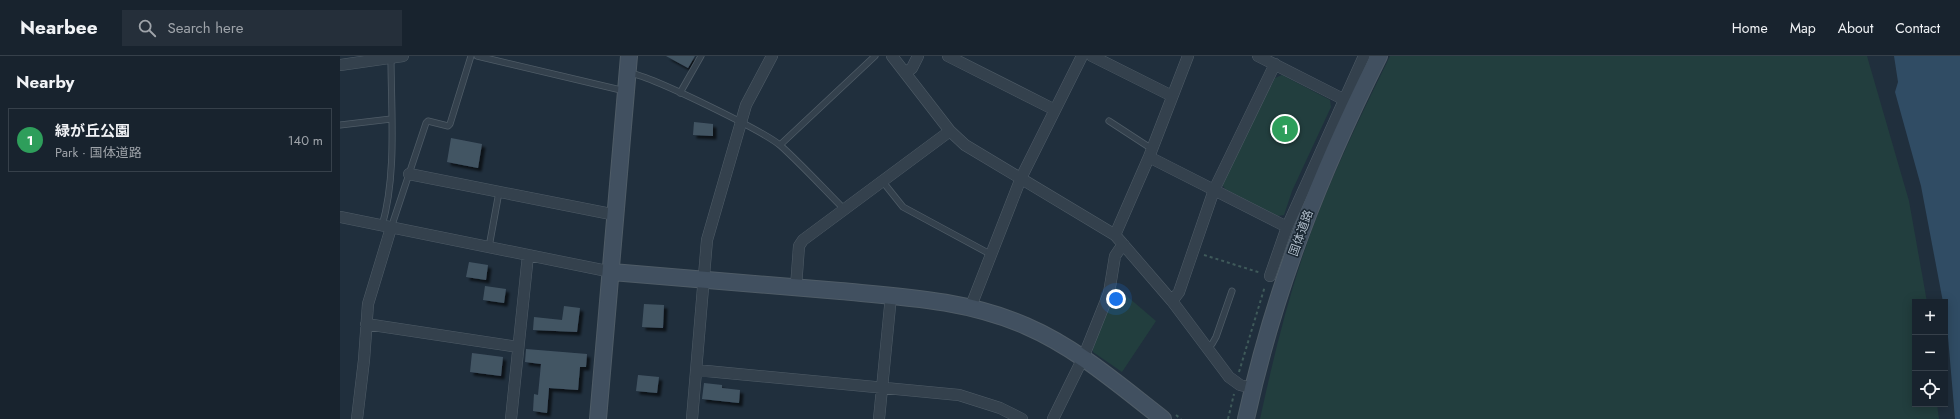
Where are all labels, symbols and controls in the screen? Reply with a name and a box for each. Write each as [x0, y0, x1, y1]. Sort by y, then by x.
search box [122, 10, 402, 46]
text: Nearbee [20, 14, 98, 41]
icon: search [136, 17, 158, 39]
text: Search here [168, 17, 243, 39]
text: Home [1732, 18, 1768, 38]
text: Map [1790, 18, 1816, 38]
text: About [1838, 18, 1873, 38]
text: Contact [1895, 18, 1940, 38]
text: Nearby [16, 70, 74, 94]
pin: 1 [1272, 114, 1298, 144]
text: 緑が丘公園 [55, 120, 130, 142]
text: 1 [27, 131, 33, 150]
text: 140 m [288, 131, 323, 150]
text: Park · 国体道路 [55, 143, 142, 162]
street label: 国体道路 [1284, 207, 1318, 259]
your location [1106, 289, 1126, 309]
map controls [1912, 299, 1948, 407]
button: + [1912, 299, 1948, 335]
button: − [1912, 335, 1948, 371]
button: locate [1912, 371, 1948, 407]

